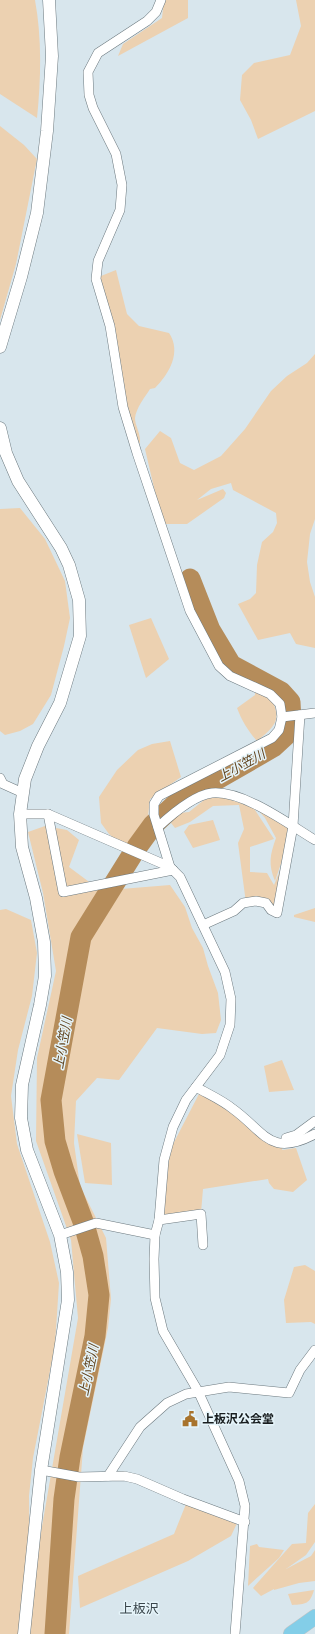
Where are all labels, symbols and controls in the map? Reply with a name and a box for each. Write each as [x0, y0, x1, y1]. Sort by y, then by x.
water label: 上小笠川 [214, 744, 269, 785]
water label: 上小笠川 [50, 1014, 75, 1070]
water label: 上小笠川 [75, 1341, 102, 1397]
public building icon: 上板沢公会堂 [181, 1410, 199, 1428]
place label: 上板沢公会堂 [202, 1411, 274, 1426]
district label: 上板沢 [119, 1600, 159, 1616]

